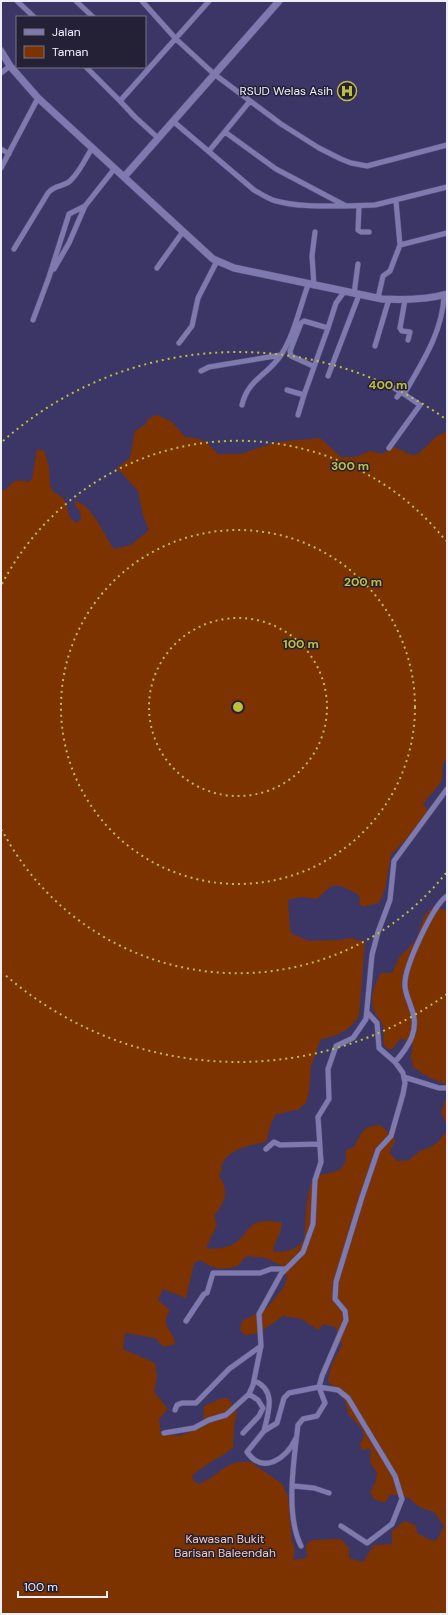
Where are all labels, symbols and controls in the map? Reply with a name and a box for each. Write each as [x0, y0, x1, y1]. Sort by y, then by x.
legend [16, 16, 146, 68]
text: Jalan [52, 24, 81, 40]
text: Taman [52, 44, 89, 60]
hospital icon: RSUD Welas Asih [336, 80, 358, 102]
place label: RSUD Welas Asih [240, 83, 333, 99]
text: 400 m [369, 377, 407, 393]
text: 300 m [331, 458, 369, 474]
text: 200 m [344, 574, 382, 590]
text: 100 m [283, 636, 319, 652]
centre of rings [231, 700, 245, 714]
park label: Kawasan Bukit Barisan Baleendah [174, 1531, 276, 1561]
scale bar [18, 1573, 107, 1599]
text: 100 m [24, 1579, 58, 1595]

